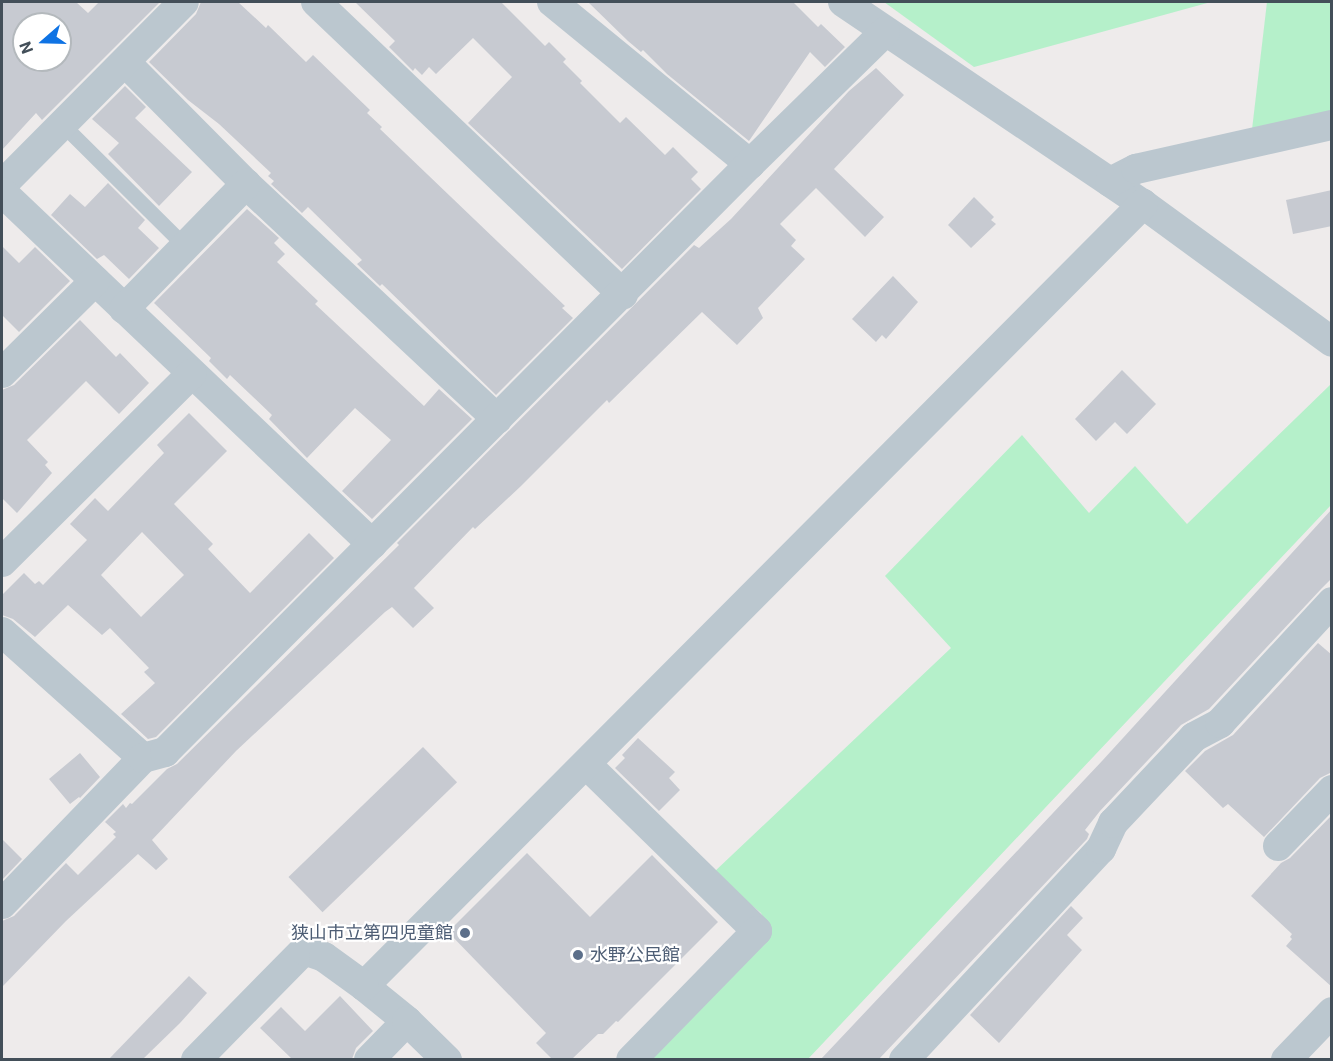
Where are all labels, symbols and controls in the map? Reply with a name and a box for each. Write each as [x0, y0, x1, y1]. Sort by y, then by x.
north arrow [12, 12, 72, 72]
text: N [16, 39, 37, 56]
place label: 狭山市立第四児童館 [291, 922, 453, 944]
marker: 狭山市立第四児童館 [458, 926, 472, 940]
place label: 水野公民館 [590, 944, 680, 966]
marker: 水野公民館 [571, 948, 585, 962]

